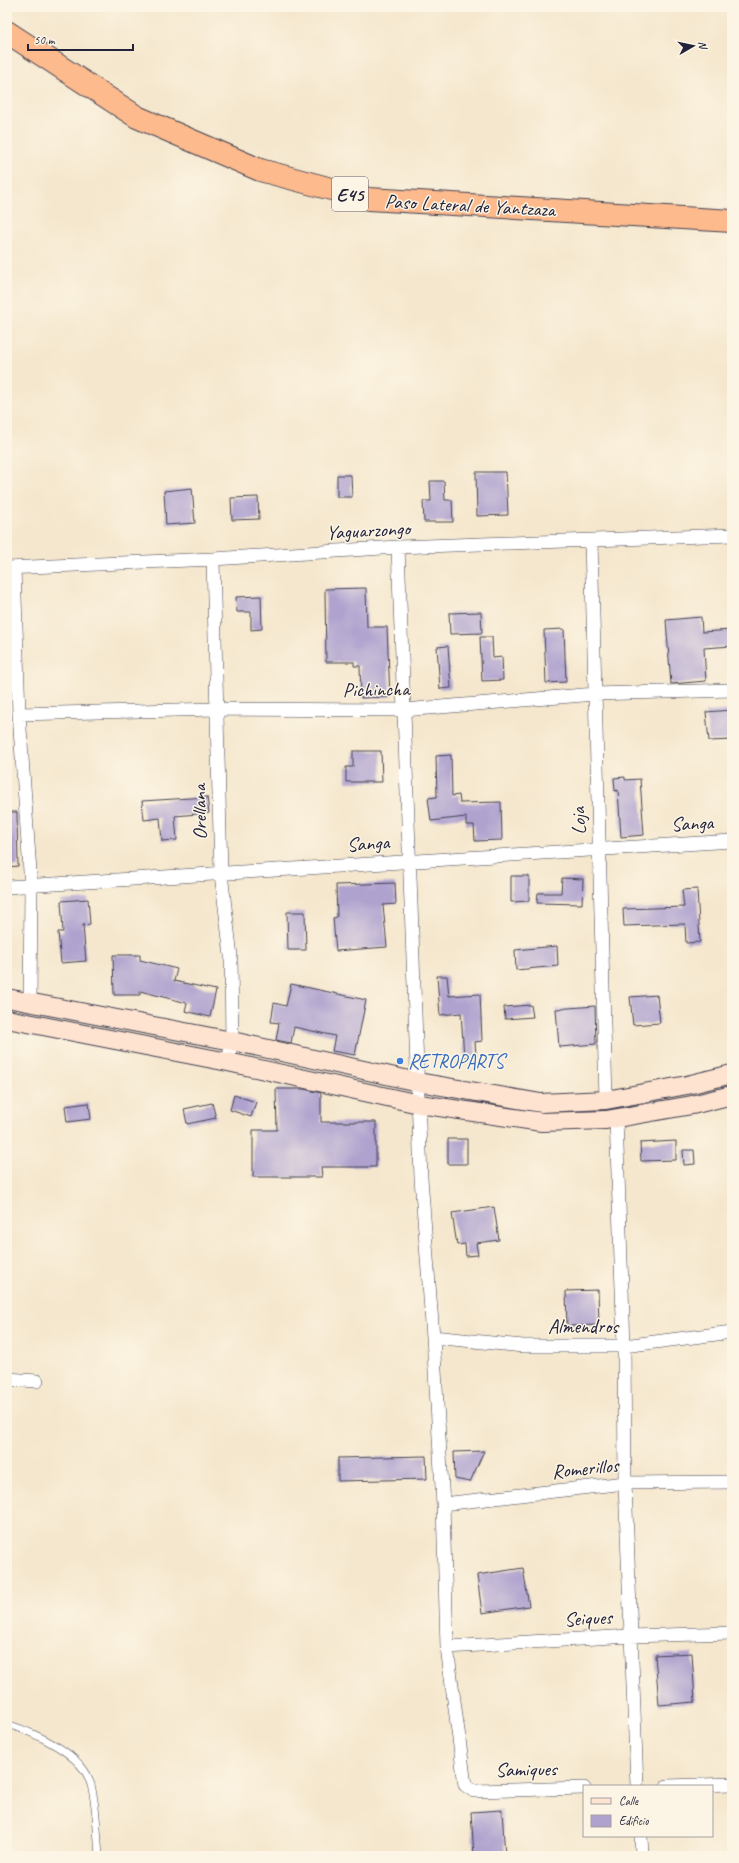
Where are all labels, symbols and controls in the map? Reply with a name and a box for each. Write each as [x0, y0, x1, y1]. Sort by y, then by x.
scale bar [28, 26, 133, 52]
north arrow [673, 26, 713, 66]
text: 50 m [34, 32, 56, 48]
text: N [695, 40, 711, 51]
road number: E45 [332, 177, 368, 211]
street label: Paso Lateral de Yantzaza [384, 189, 557, 223]
street label: Yaguarzongo [326, 516, 412, 545]
street label: Pichincha [343, 676, 411, 703]
street label: Orellana [186, 782, 212, 840]
street label: Loja [565, 805, 591, 835]
street label: Sanga [670, 810, 716, 837]
street label: Sanga [346, 829, 392, 857]
place label: RETROPARTS [408, 1049, 508, 1074]
marker: RETROPARTS [395, 1056, 405, 1066]
street label: Almendros [548, 1314, 620, 1339]
street label: Romerillos [550, 1452, 622, 1484]
street label: Seiques [563, 1605, 615, 1632]
street label: Samiques [495, 1756, 559, 1783]
legend [583, 1785, 713, 1837]
text: Calle [619, 1793, 639, 1809]
text: Edificio [619, 1813, 649, 1829]

